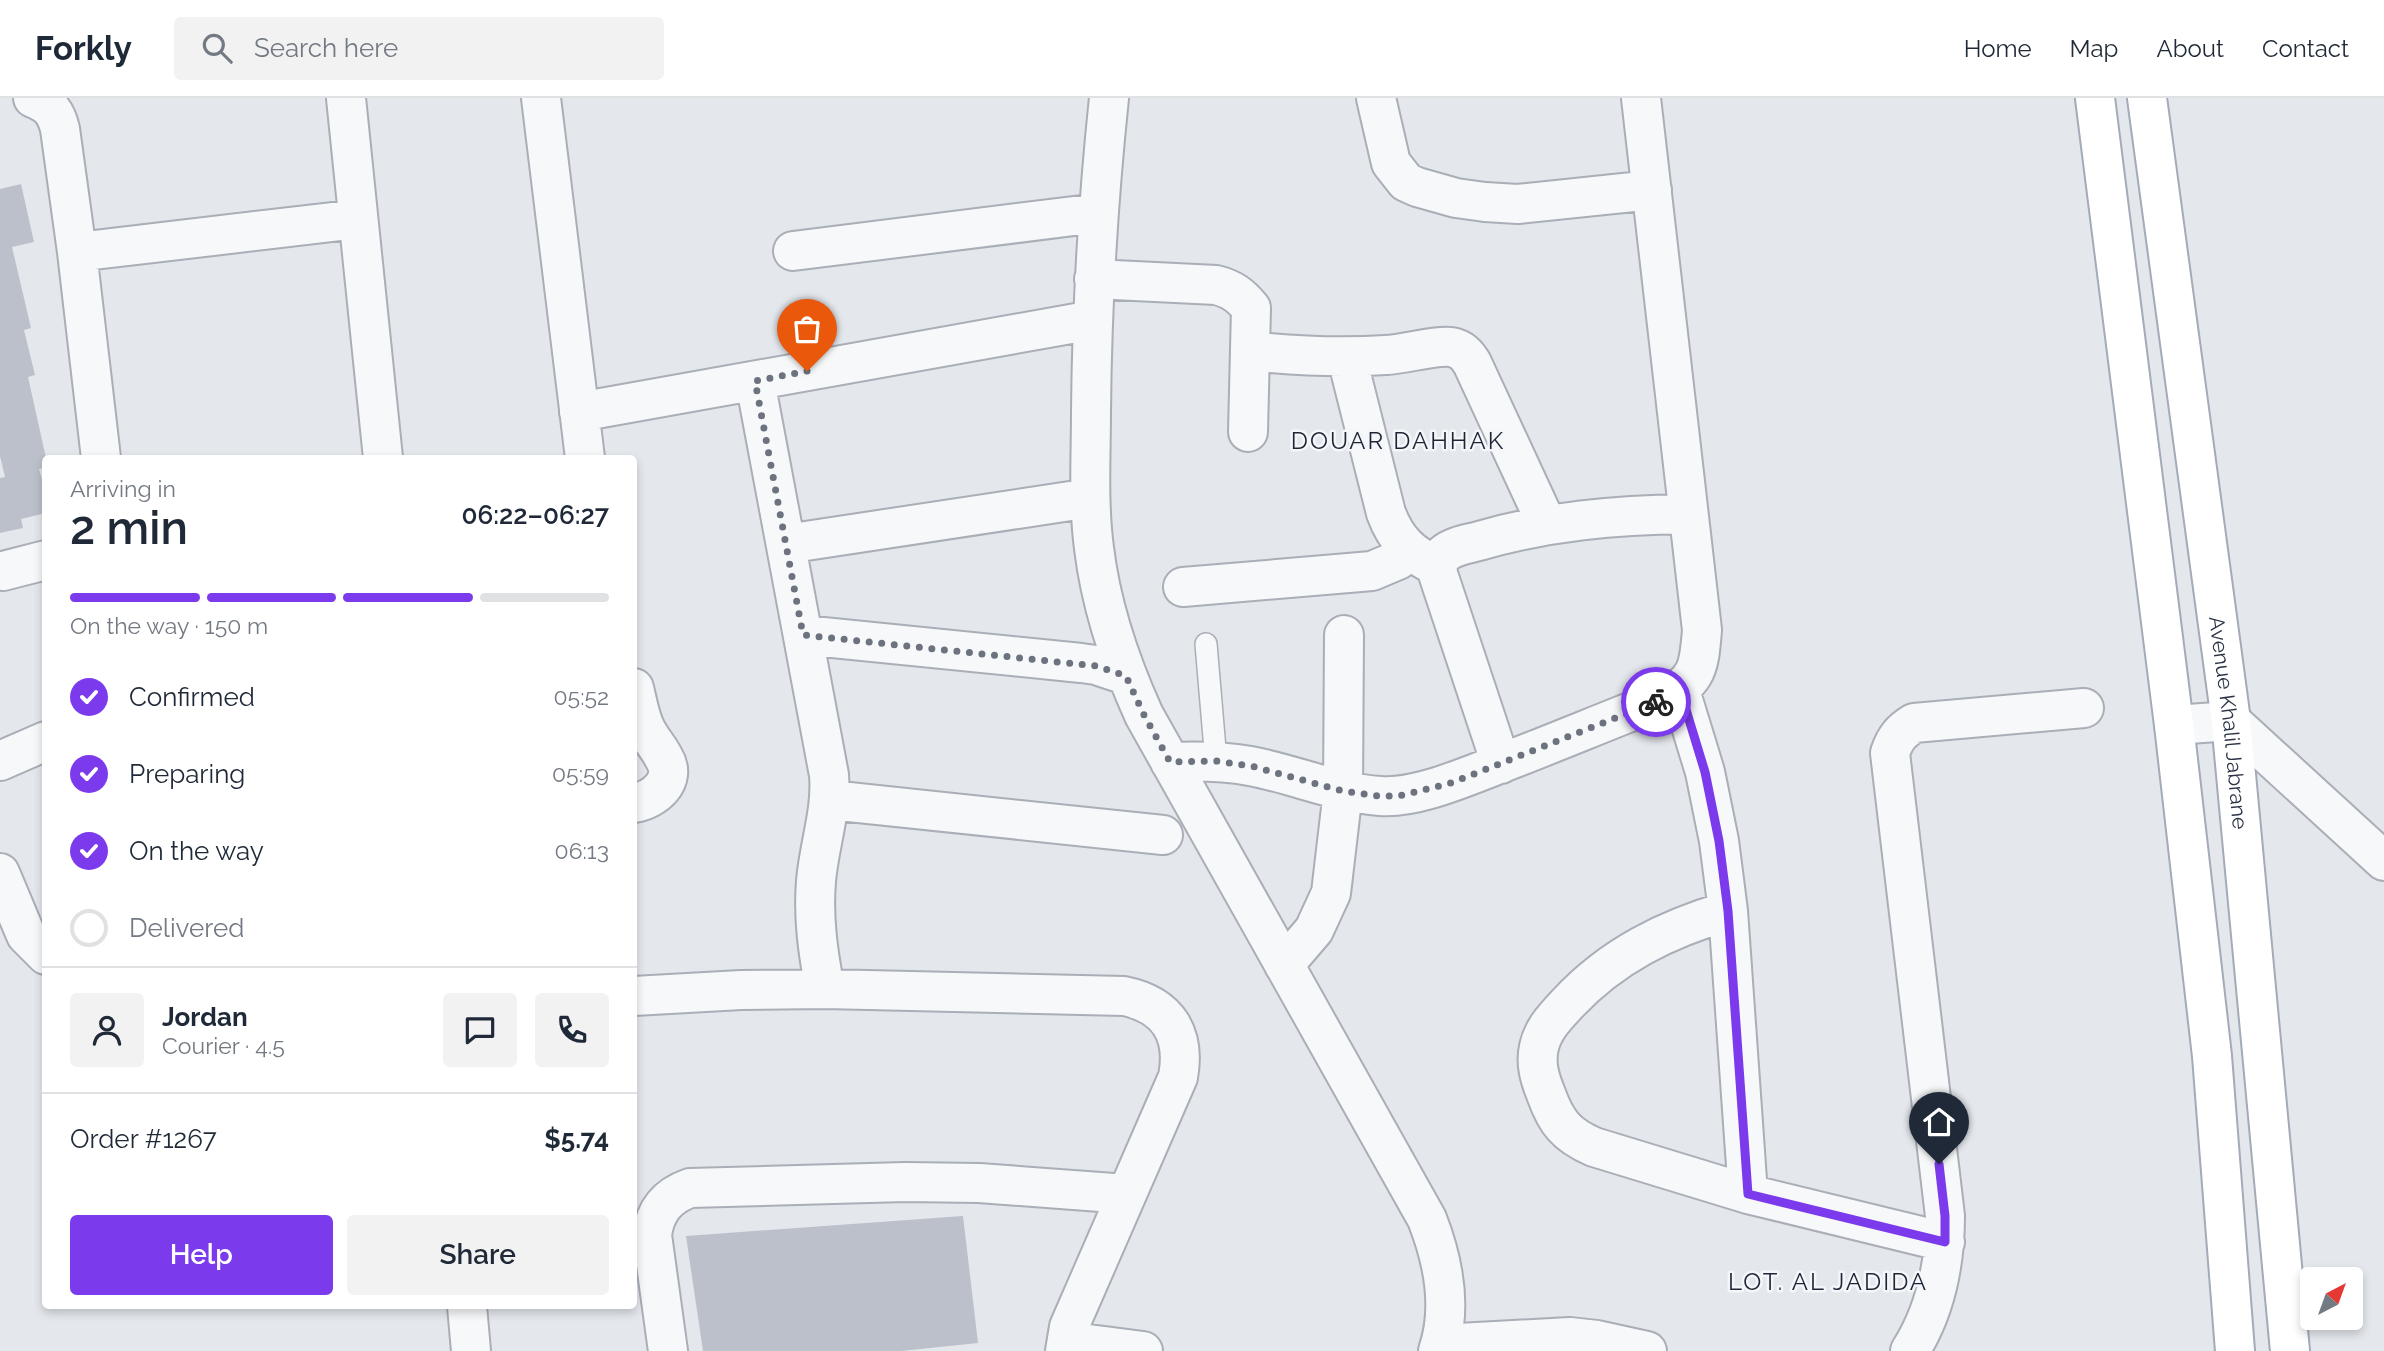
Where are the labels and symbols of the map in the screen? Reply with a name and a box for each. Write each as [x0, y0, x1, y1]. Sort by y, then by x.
pin [777, 299, 837, 371]
district label: DOUAR DAHHAK [1291, 426, 1505, 455]
street label: Avenue Khalil Jabrane [2204, 615, 2254, 830]
courier [1621, 667, 1691, 737]
pin [1909, 1092, 1969, 1164]
district label: LOT. AL JADIDA [1728, 1267, 1928, 1296]
north arrow [2300, 1267, 2362, 1330]

